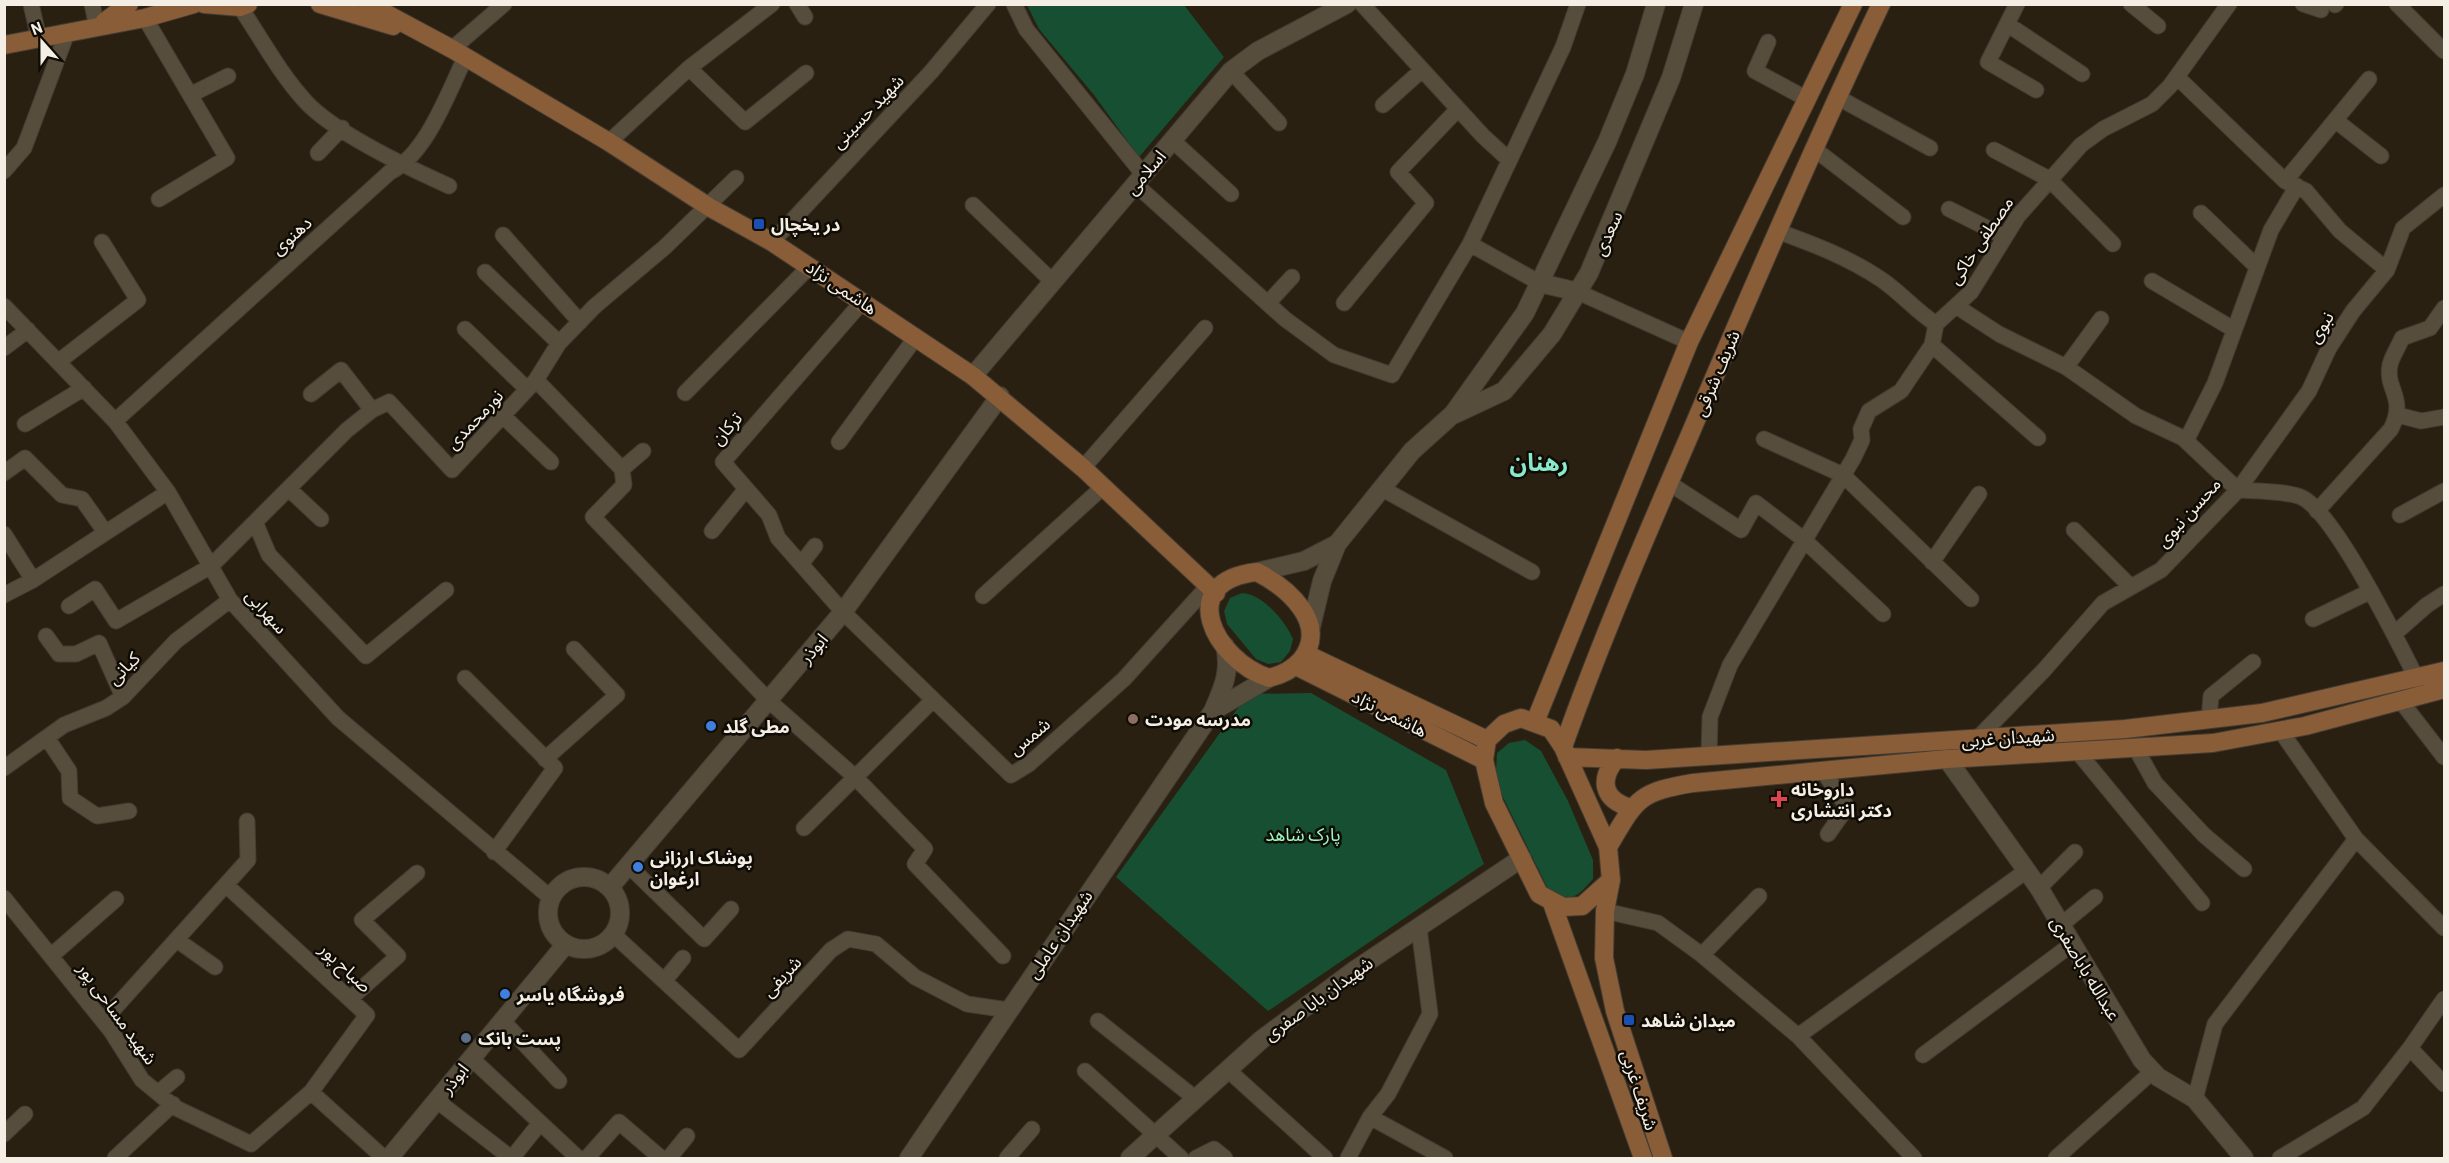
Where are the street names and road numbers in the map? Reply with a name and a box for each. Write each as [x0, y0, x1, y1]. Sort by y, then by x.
street label: شهید حسینی [826, 69, 909, 154]
street label: اسلامی [1120, 145, 1171, 200]
street label: مصطفی خاکی [1942, 192, 2018, 289]
street label: سعدی [1587, 207, 1627, 259]
street label: دهنوی [266, 211, 317, 260]
street label: هاشمی نژاد [802, 255, 882, 320]
street label: نبوی [2302, 307, 2339, 347]
street label: شریف شرقی [1688, 327, 1745, 420]
street label: نورمحمدی [441, 385, 508, 454]
street label: ترکان [706, 407, 747, 450]
street label: محسن نبوی [2151, 473, 2226, 552]
street label: سهرابی [241, 584, 293, 638]
street label: ابوذر [793, 628, 833, 669]
street label: کیانی [102, 646, 145, 690]
street label: هاشمی نژاد [1348, 685, 1431, 742]
street label: شمس [1004, 712, 1055, 760]
street label: شهیدان غربی [1961, 723, 2055, 752]
street label: شهیدان عاملی [1021, 886, 1098, 983]
street label: عبدالله باباصفری [2045, 912, 2126, 1025]
street label: صباح پور [313, 937, 377, 999]
street label: شریفی [757, 951, 806, 1002]
street label: شهیدان بابا صفری [1259, 951, 1377, 1046]
street label: شهید مساحی پور [72, 957, 162, 1069]
street label: شریف غربی [1616, 1047, 1663, 1133]
street label: ابوذر [434, 1058, 474, 1099]

